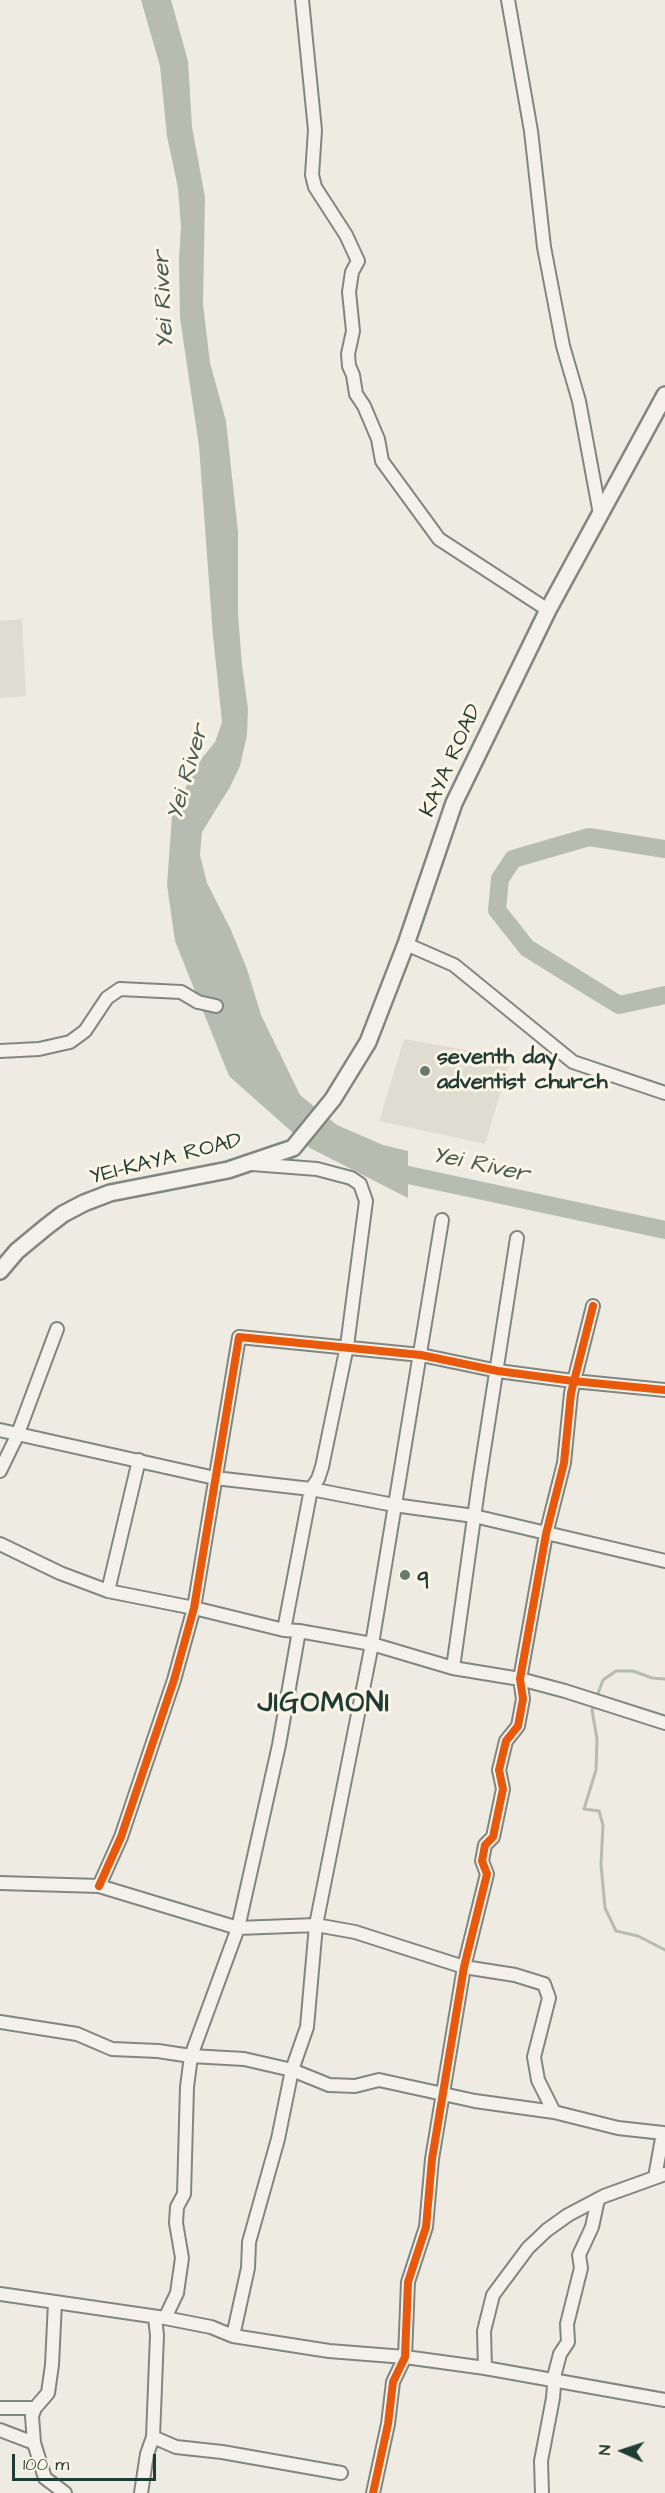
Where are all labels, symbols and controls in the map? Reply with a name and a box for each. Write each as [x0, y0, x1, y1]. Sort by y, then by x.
water label: Yei River [148, 250, 182, 350]
street label: KAYA ROAD [415, 700, 489, 822]
water label: Yei River [162, 722, 216, 824]
place label: seventh day adventist church [437, 1045, 608, 1096]
marker: seventh day adventist church [418, 1064, 432, 1078]
street label: YEI-KAYA ROAD [87, 1128, 245, 1192]
water label: Yei River [429, 1142, 531, 1190]
place label: q [417, 1562, 428, 1588]
marker: q [398, 1568, 412, 1582]
district label: JIGOMONI [258, 1688, 390, 1722]
north arrow [593, 2421, 653, 2481]
scale bar [15, 2442, 159, 2480]
text: N [594, 2444, 616, 2456]
text: 100 m [23, 2452, 69, 2477]

